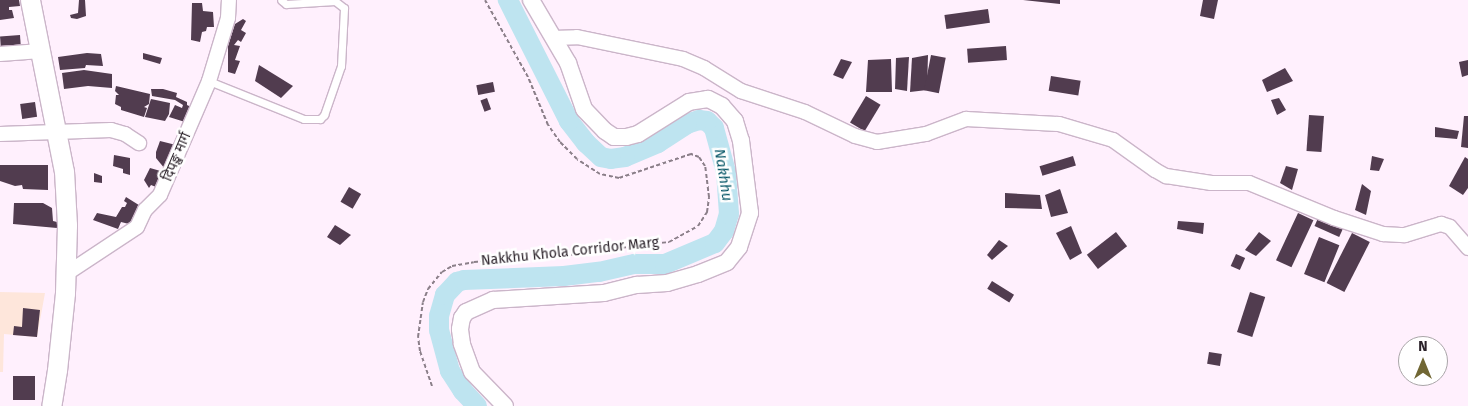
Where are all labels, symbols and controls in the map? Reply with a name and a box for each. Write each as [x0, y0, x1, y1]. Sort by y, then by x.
street label: दिपङ्ख मार्ग [159, 130, 195, 184]
water label: Nakhhu [710, 147, 736, 203]
street label: Nakkhu Khola Corridor Marg [480, 234, 660, 270]
north arrow [1398, 336, 1448, 386]
text: N [1418, 338, 1428, 355]

